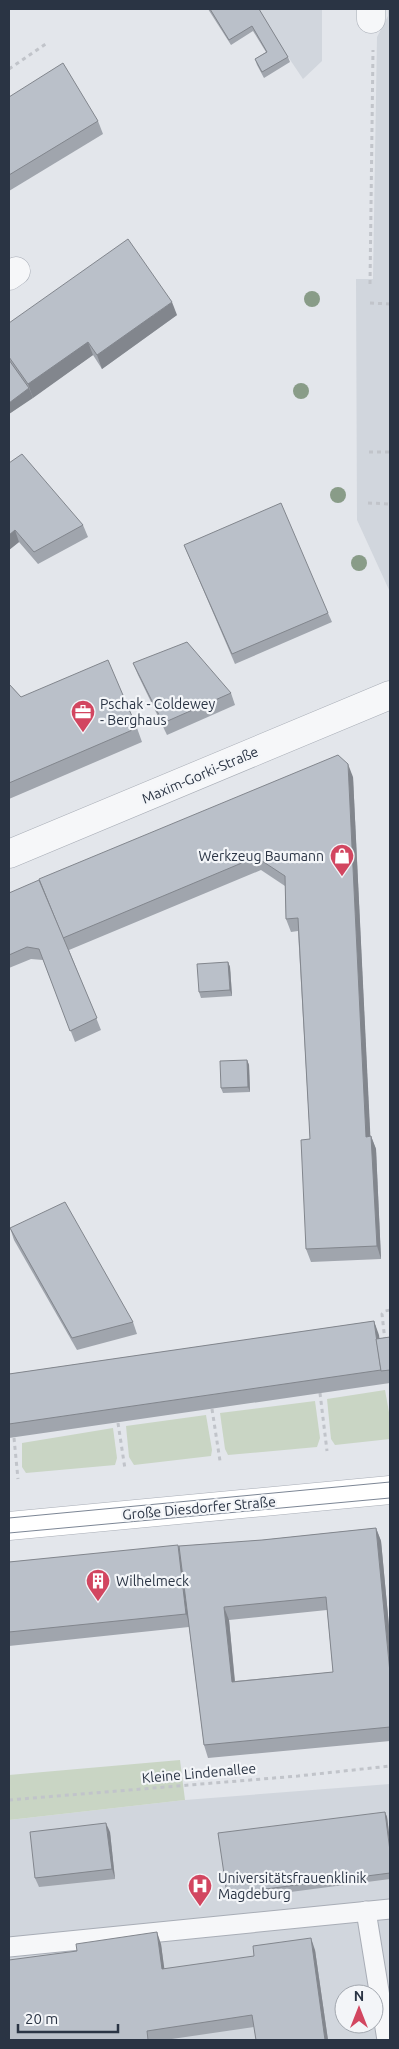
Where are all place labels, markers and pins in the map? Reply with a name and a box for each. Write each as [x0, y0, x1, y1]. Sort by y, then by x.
place label: Pschak - Coldewey - Berghaus [100, 696, 216, 728]
office icon: Pschak - Coldewey - Berghaus [70, 699, 96, 733]
shop icon: Werkzeug Baumann [329, 843, 355, 877]
place label: Werkzeug Baumann [198, 848, 324, 864]
building icon: Wilhelmeck [85, 1568, 111, 1602]
place label: Wilhelmeck [116, 1573, 189, 1589]
place label: Universitätsfrauenklinik Magdeburg [218, 1870, 367, 1902]
hospital icon: Universitätsfrauenklinik Magdeburg [187, 1873, 213, 1907]

